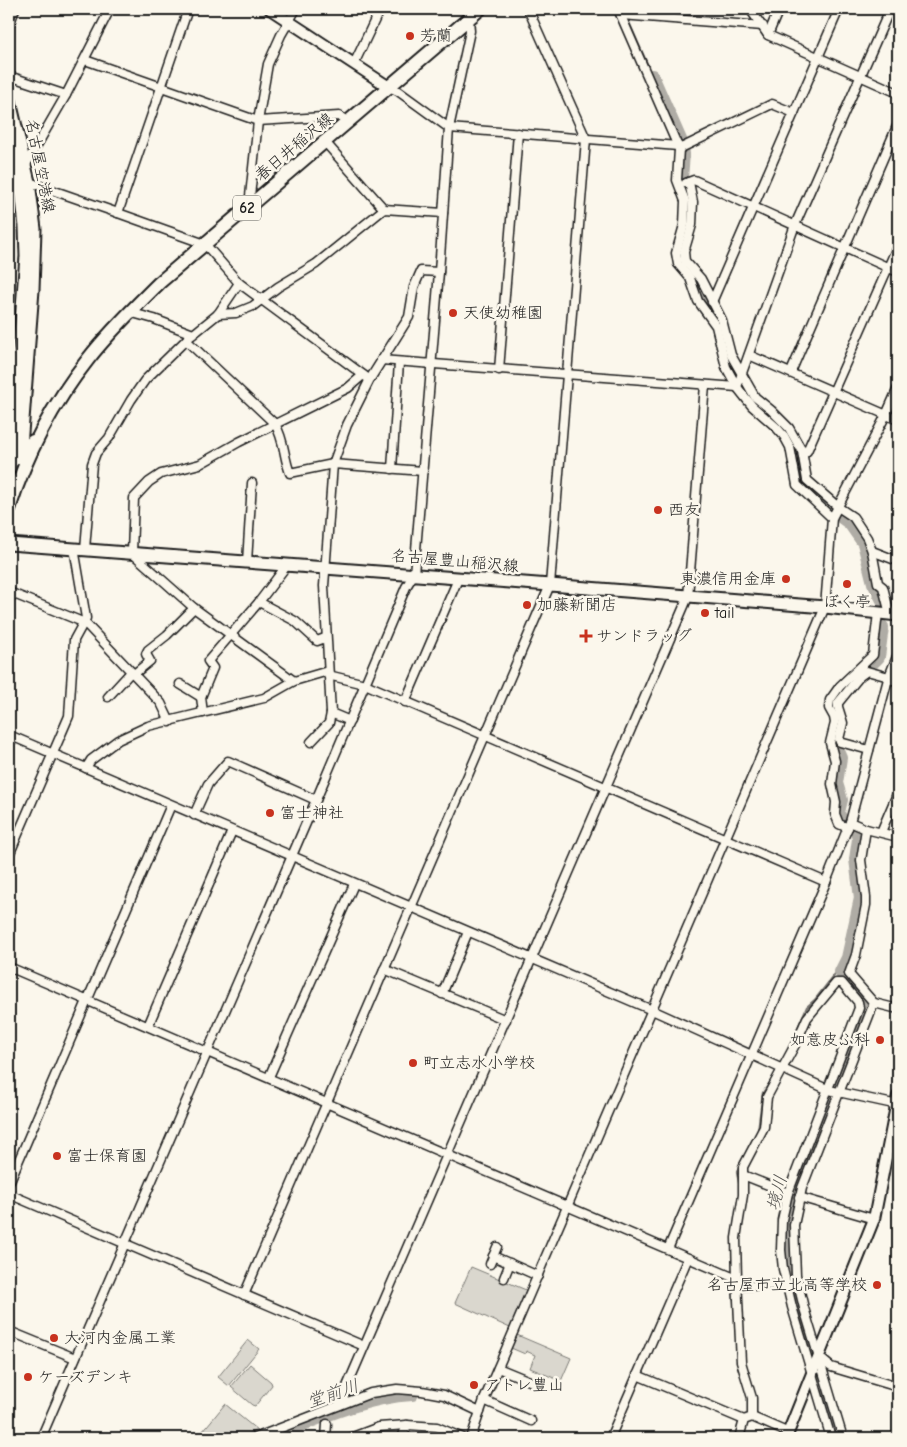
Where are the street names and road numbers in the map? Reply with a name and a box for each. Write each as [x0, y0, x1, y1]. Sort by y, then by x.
street label: 春日井稲沢線 [251, 109, 337, 185]
street label: 名古屋空港線 [22, 117, 58, 215]
road number: 62 [233, 196, 261, 220]
street label: 名古屋豊山稲沢線 [390, 546, 520, 576]

